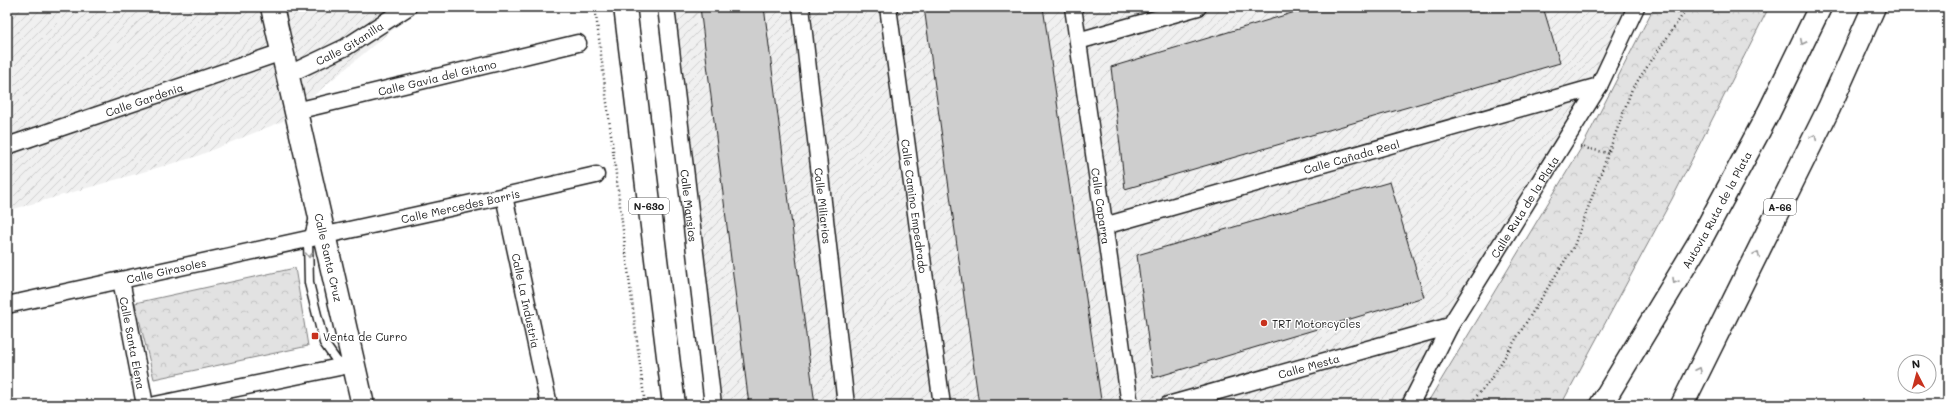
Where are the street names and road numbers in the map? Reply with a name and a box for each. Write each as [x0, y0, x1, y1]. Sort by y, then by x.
street label: Calle Gitanilla [313, 18, 386, 68]
street label: Calle Gavia del Gitano [376, 55, 498, 99]
street label: Calle Gardenia [103, 79, 185, 119]
street label: Calle Cañada Real [1302, 135, 1401, 177]
street label: Calle Camino Empedrado [899, 138, 932, 275]
street label: Autovía Ruta de la Plata [1678, 148, 1754, 271]
street label: Calle Ruta de la Plata [1487, 153, 1562, 261]
street label: Calle Miliarios [812, 167, 835, 245]
street label: Calle Caparra [1089, 167, 1114, 245]
street label: Calle Mansios [678, 169, 701, 243]
street label: Calle Mercedes Barris [399, 185, 521, 226]
road number: N-630 [629, 198, 669, 214]
road number: A-66 [1764, 199, 1796, 215]
street label: Calle Santa Cruz [312, 212, 347, 303]
street label: Calle La Industria [509, 252, 544, 350]
street label: Calle Girasoles [125, 254, 208, 286]
street label: Calle Santa Elena [117, 295, 149, 390]
street label: Calle Mesta [1276, 350, 1341, 381]

